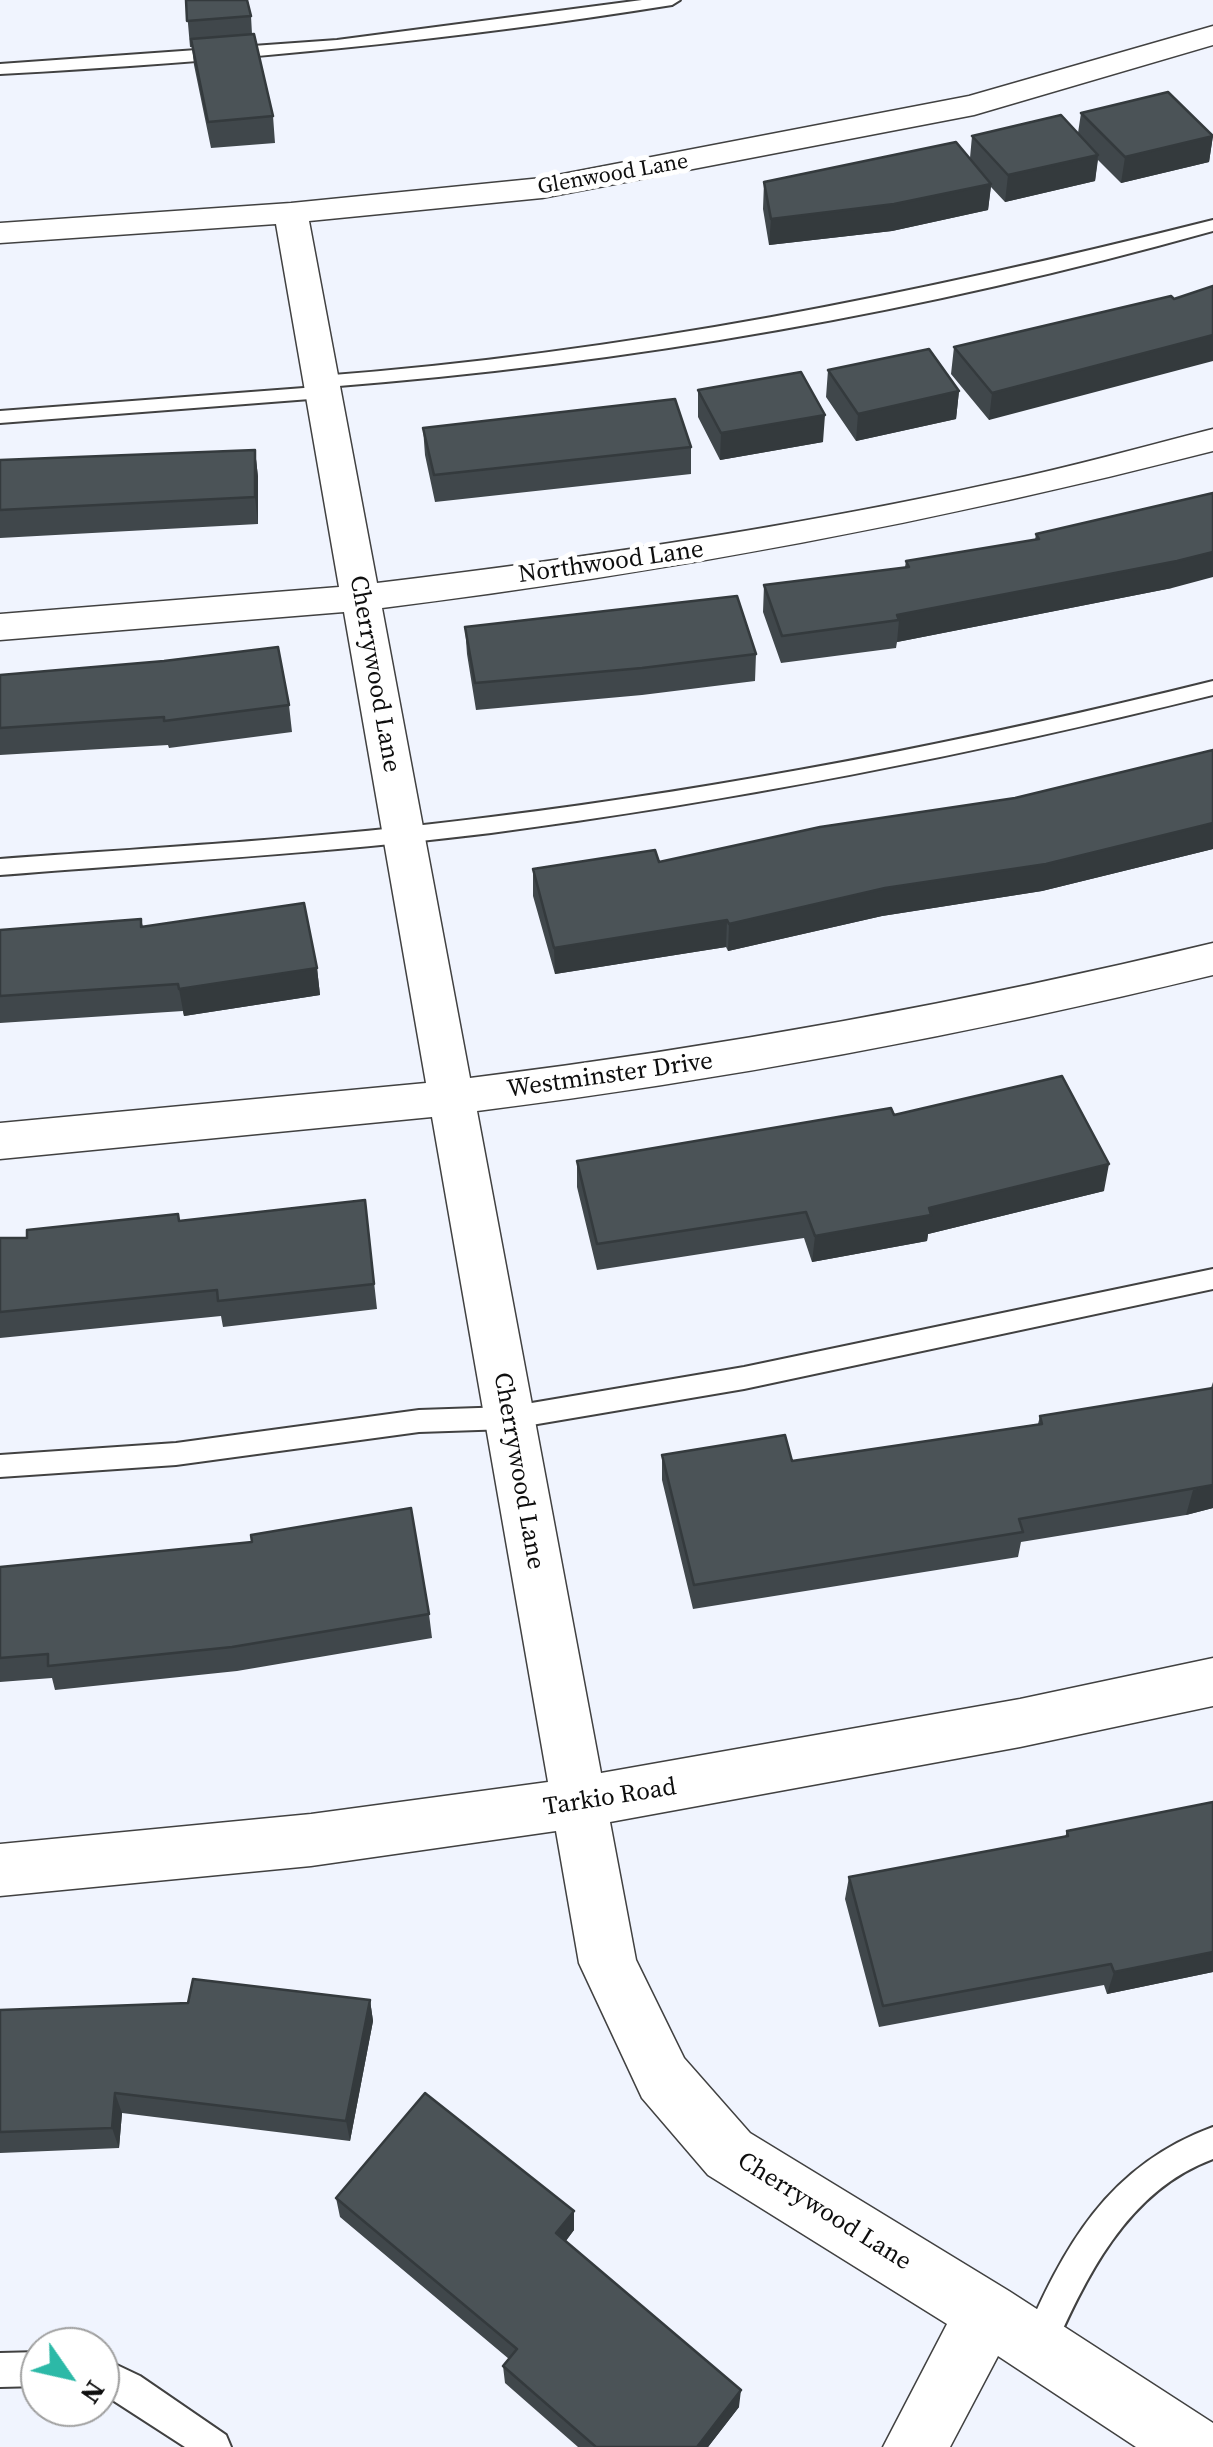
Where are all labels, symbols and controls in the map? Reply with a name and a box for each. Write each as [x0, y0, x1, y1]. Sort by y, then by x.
street label: Glenwood Lane [536, 149, 690, 201]
street label: Northwood Lane [516, 535, 706, 591]
street label: Cherrywood Lane [342, 573, 406, 775]
street label: Westminster Drive [505, 1047, 715, 1105]
street label: Cherrywood Lane [486, 1370, 550, 1572]
street label: Tarkio Road [541, 1773, 679, 1823]
street label: Cherrywood Lane [731, 2146, 917, 2278]
north arrow [20, 2327, 120, 2427]
text: N [72, 2374, 115, 2412]

